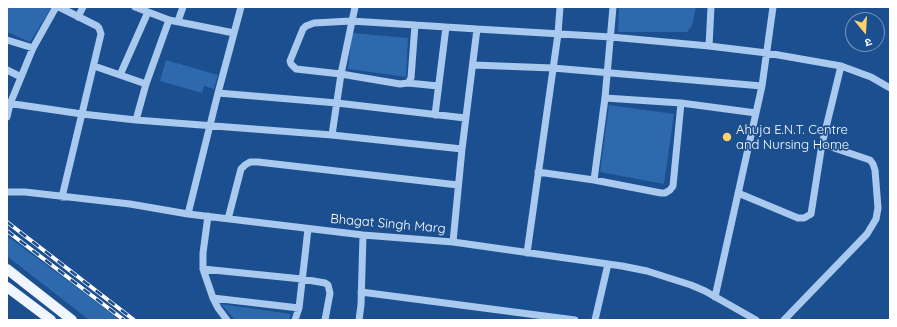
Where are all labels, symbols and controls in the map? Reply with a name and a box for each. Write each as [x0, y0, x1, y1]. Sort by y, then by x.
north arrow [845, 12, 885, 52]
text: उ [863, 35, 874, 50]
place label: Ahuja E.N.T. Centre and Nursing Home [736, 122, 849, 153]
marker: Ahuja E.N.T. Centre and Nursing Home [721, 131, 733, 143]
street label: Bhagat Singh Marg [330, 211, 446, 237]

